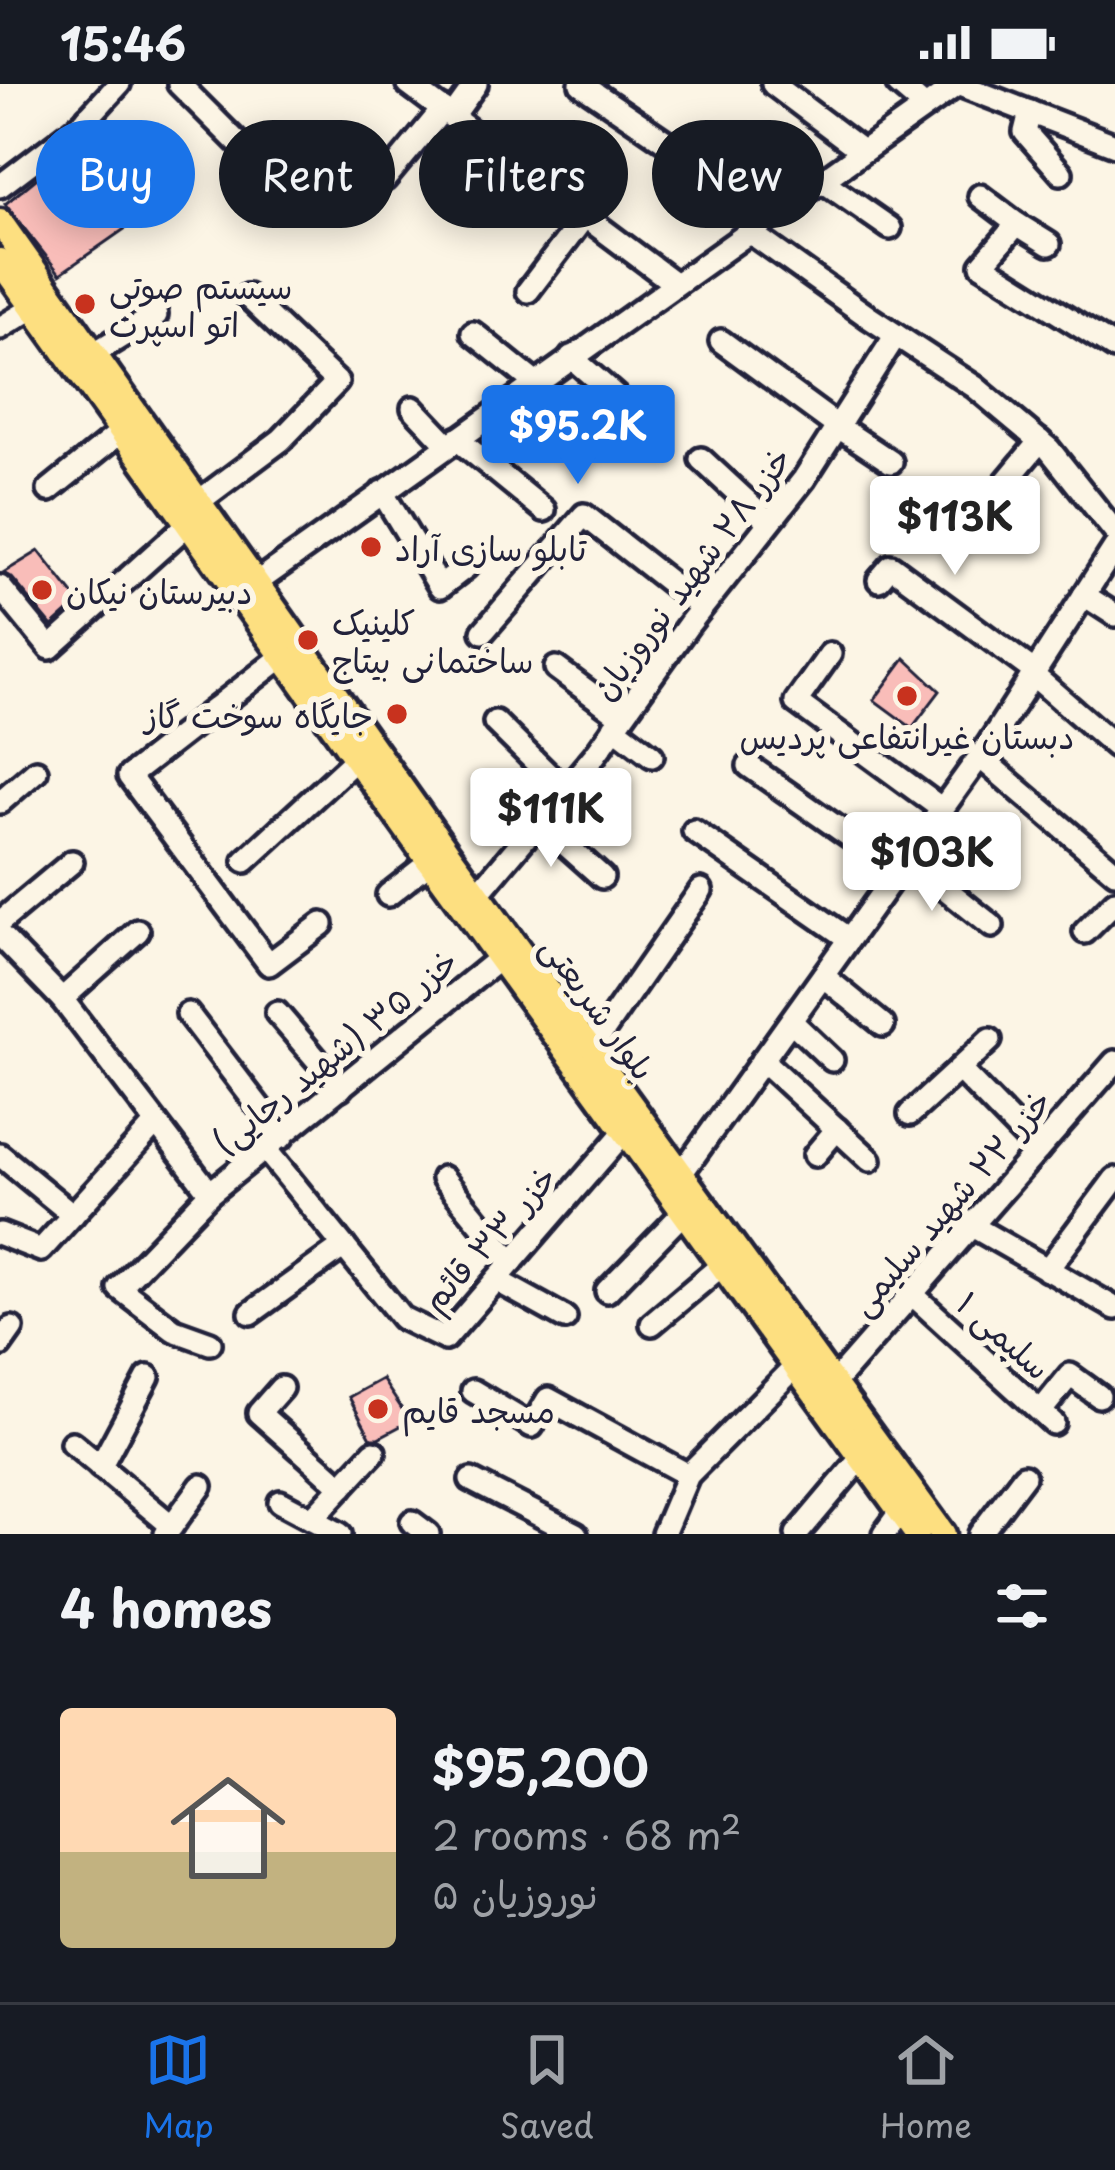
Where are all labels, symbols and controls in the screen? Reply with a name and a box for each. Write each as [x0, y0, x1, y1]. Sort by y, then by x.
text: 15:46 [60, 8, 186, 76]
chip: Buy [36, 120, 195, 228]
chip: Rent [219, 120, 395, 228]
chip: Filters [419, 120, 628, 228]
chip: New [652, 120, 824, 228]
place label: سیستم صوتی اتو اسپرت [109, 260, 293, 348]
marker: سیستم صوتی اتو اسپرت [72, 291, 98, 317]
pin: $95.2K [480, 385, 676, 487]
text: $95.2K [509, 394, 647, 453]
street label: خزر ۲۸ شهید نوروزیان [578, 435, 802, 709]
pin: $113K [871, 476, 1039, 578]
text: $113K [897, 485, 1013, 544]
place label: تابلو سازی آراد [395, 522, 587, 572]
marker: تابلو سازی آراد [358, 534, 384, 560]
place label: دبیرستان نیکان [66, 565, 252, 615]
marker: دبیرستان نیکان [29, 577, 55, 603]
place label: کلینیک ساختمانی بیتاج [332, 596, 534, 684]
marker: کلینیک ساختمانی بیتاج [295, 627, 321, 653]
marker: دبستان غیرانتفاعی پردیس [894, 683, 920, 709]
place label: جایگاه سوخت گاز [142, 689, 373, 739]
marker: جایگاه سوخت گاز [384, 701, 410, 727]
place label: دبستان غیرانتفاعی پردیس [740, 710, 1074, 760]
pin: $111K [467, 768, 635, 870]
text: $111K [497, 777, 605, 836]
pin: $103K [848, 812, 1016, 914]
text: $103K [870, 821, 994, 880]
street label: بلوار شریعتی [530, 924, 670, 1090]
street label: خزر ۳۵ (شهید رجایی) [201, 935, 467, 1165]
street label: خزر ۲۲ شهید سلیمی [836, 1077, 1062, 1325]
street label: خزر ۳۳ قائم [409, 1153, 570, 1323]
street label: سلیمی ۱ [947, 1278, 1063, 1390]
place label: مسجد قایم [402, 1384, 555, 1437]
marker: مسجد قایم [365, 1396, 391, 1422]
text: 4 homes [60, 1568, 272, 1645]
icon: filters [989, 1573, 1055, 1639]
text: $95,200 [432, 1727, 649, 1804]
icon: home [156, 1756, 300, 1900]
text: 2 rooms · 68 m² [432, 1804, 741, 1863]
text: نوروزیان ۵ [432, 1863, 600, 1922]
tab: Map [143, 2027, 214, 2149]
tab: Saved [500, 2027, 594, 2149]
tab: Home [880, 2027, 972, 2149]

